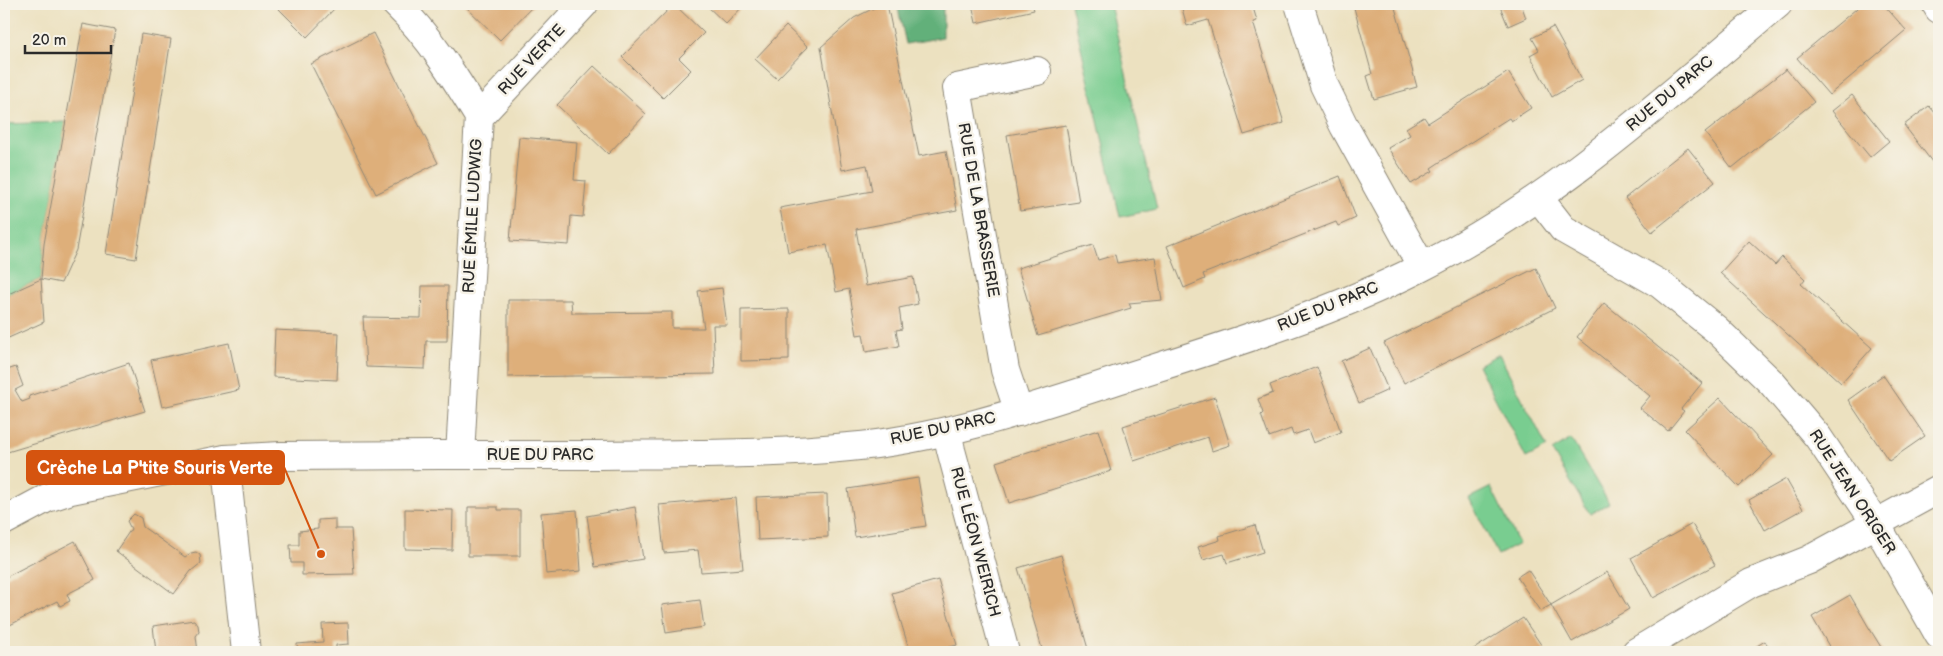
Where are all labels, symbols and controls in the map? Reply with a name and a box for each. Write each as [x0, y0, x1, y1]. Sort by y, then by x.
street label: RUE VERTE [495, 21, 569, 99]
scale bar [25, 22, 111, 54]
text: 20 m [32, 31, 66, 50]
street label: RUE DU PARC [1623, 52, 1717, 136]
street label: RUE DE LA BRASSERIE [953, 121, 1003, 299]
street label: RUE ÉMILE LUDWIG [457, 138, 487, 294]
street label: RUE DU PARC [1275, 278, 1381, 336]
street label: RUE DU PARC [889, 409, 997, 449]
street label: RUE JEAN ORIGER [1805, 426, 1899, 558]
street label: RUE DU PARC [486, 446, 594, 465]
callout: Crèche La P'tite Souris Verte [27, 451, 284, 484]
text: Crèche La P'tite Souris Verte [37, 458, 273, 479]
street label: RUE LÉON WEIRICH [946, 464, 1006, 619]

